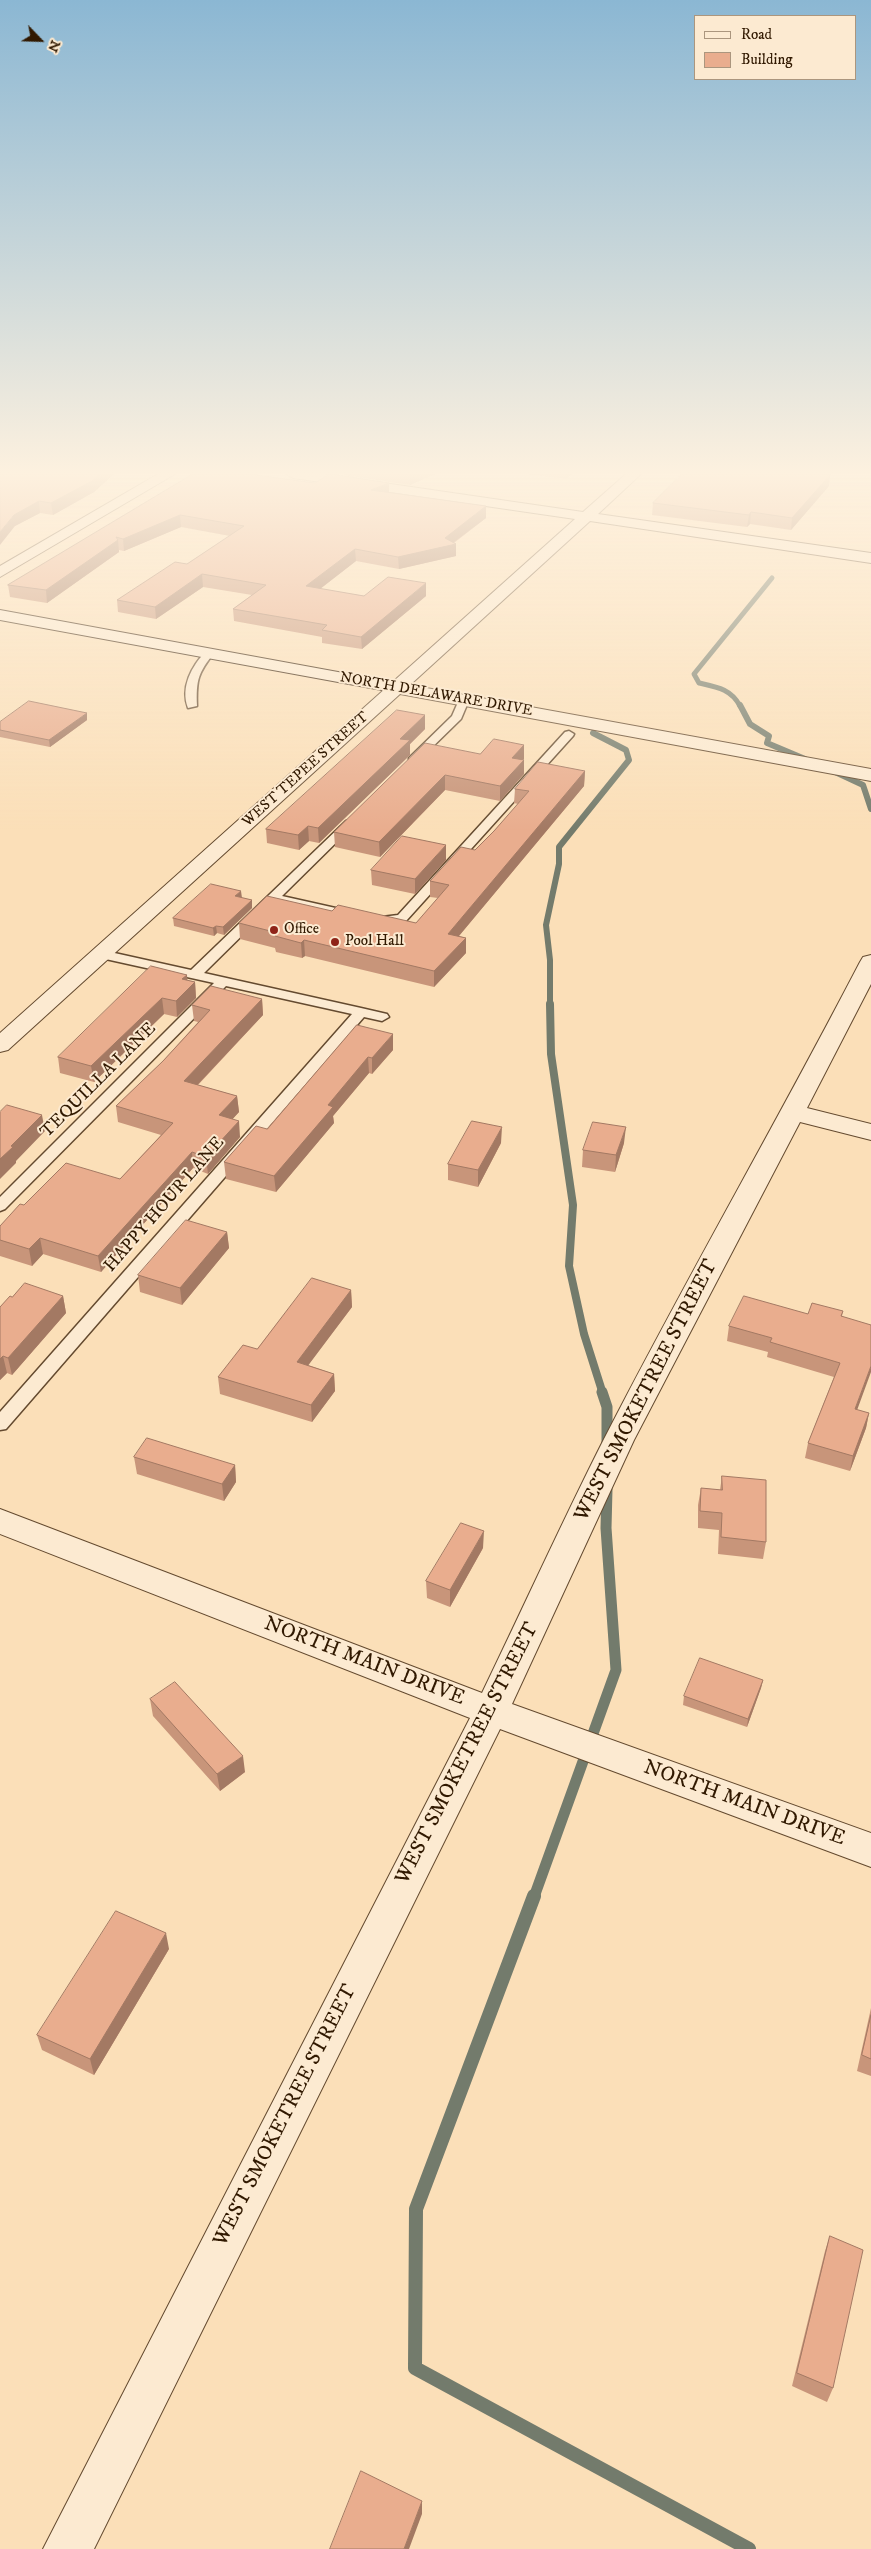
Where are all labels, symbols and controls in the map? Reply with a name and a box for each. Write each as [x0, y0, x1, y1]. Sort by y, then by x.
north arrow [15, 15, 65, 65]
legend [694, 15, 856, 80]
text: Road [741, 25, 772, 44]
text: N [43, 37, 64, 55]
text: Building [741, 50, 793, 69]
street label: NORTH DELAWARE DRIVE [338, 669, 534, 721]
street label: WEST TEPEE STREET [239, 709, 373, 831]
place label: Office [284, 921, 319, 939]
marker: Office [268, 924, 280, 936]
place label: Pool Hall [345, 933, 404, 951]
marker: Pool Hall [329, 936, 341, 948]
street label: TEQUILLA LANE [37, 1019, 161, 1143]
street label: HAPPY HOUR LANE [100, 1133, 230, 1277]
street label: WEST SMOKETREE STREET [570, 1256, 724, 1526]
street label: NORTH MAIN DRIVE [260, 1612, 468, 1712]
street label: WEST SMOKETREE STREET [391, 1619, 545, 1889]
street label: NORTH MAIN DRIVE [640, 1756, 848, 1852]
street label: WEST SMOKETREE STREET [209, 1981, 363, 2251]

